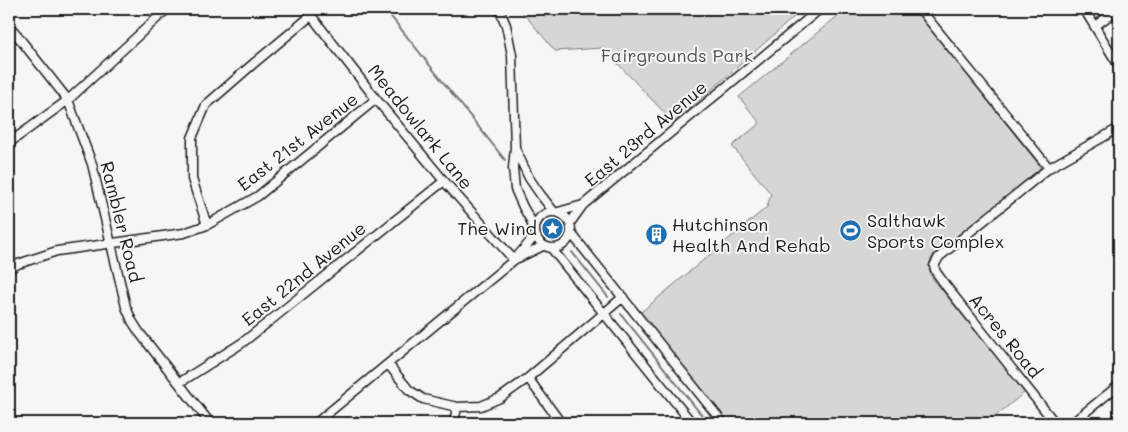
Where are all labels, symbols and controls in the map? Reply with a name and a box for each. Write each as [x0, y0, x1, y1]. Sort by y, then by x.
park label: Fairgrounds Park [601, 43, 753, 67]
street label: Meadowlark Lane [363, 59, 479, 194]
street label: East 23rd Avenue [579, 75, 712, 192]
street label: East 21st Avenue [232, 87, 363, 196]
street label: Rambler Road [95, 159, 149, 285]
place label: Salthawk Sports Complex [867, 208, 1004, 253]
place label: Hutchinson Health And Rehab [672, 212, 831, 257]
street label: East 22nd Avenue [236, 216, 371, 331]
place label: The Wind [457, 216, 537, 240]
place icon: The Wind [541, 217, 565, 241]
sports icon: Salthawk Sports Complex [839, 219, 863, 243]
building icon: Hutchinson Health And Rehab [644, 223, 668, 247]
street label: Acres Road [964, 288, 1047, 383]

